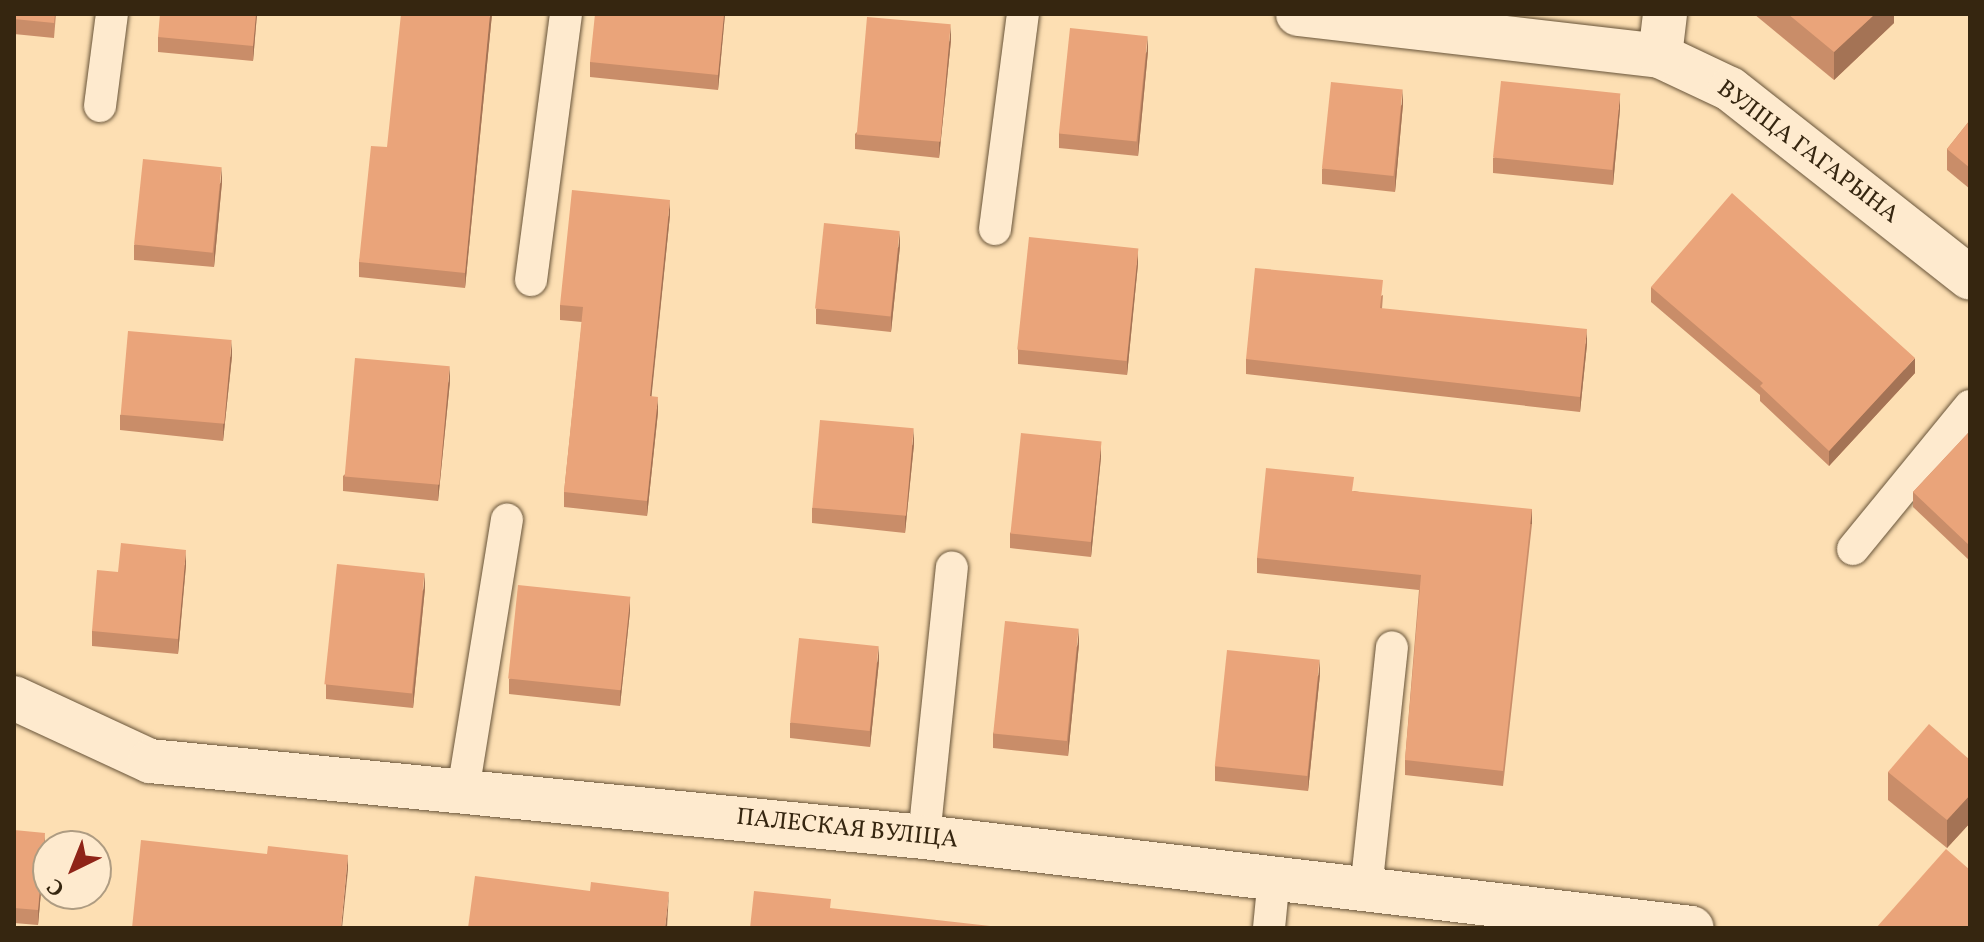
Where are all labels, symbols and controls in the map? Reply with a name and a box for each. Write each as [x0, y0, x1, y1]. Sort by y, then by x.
street label: ВУЛІЦА ГАГАРЫНА [1711, 75, 1903, 231]
street label: ПАЛЕСКАЯ ВУЛІЦА [735, 804, 959, 856]
north arrow [32, 830, 112, 910]
text: С [41, 870, 72, 903]

